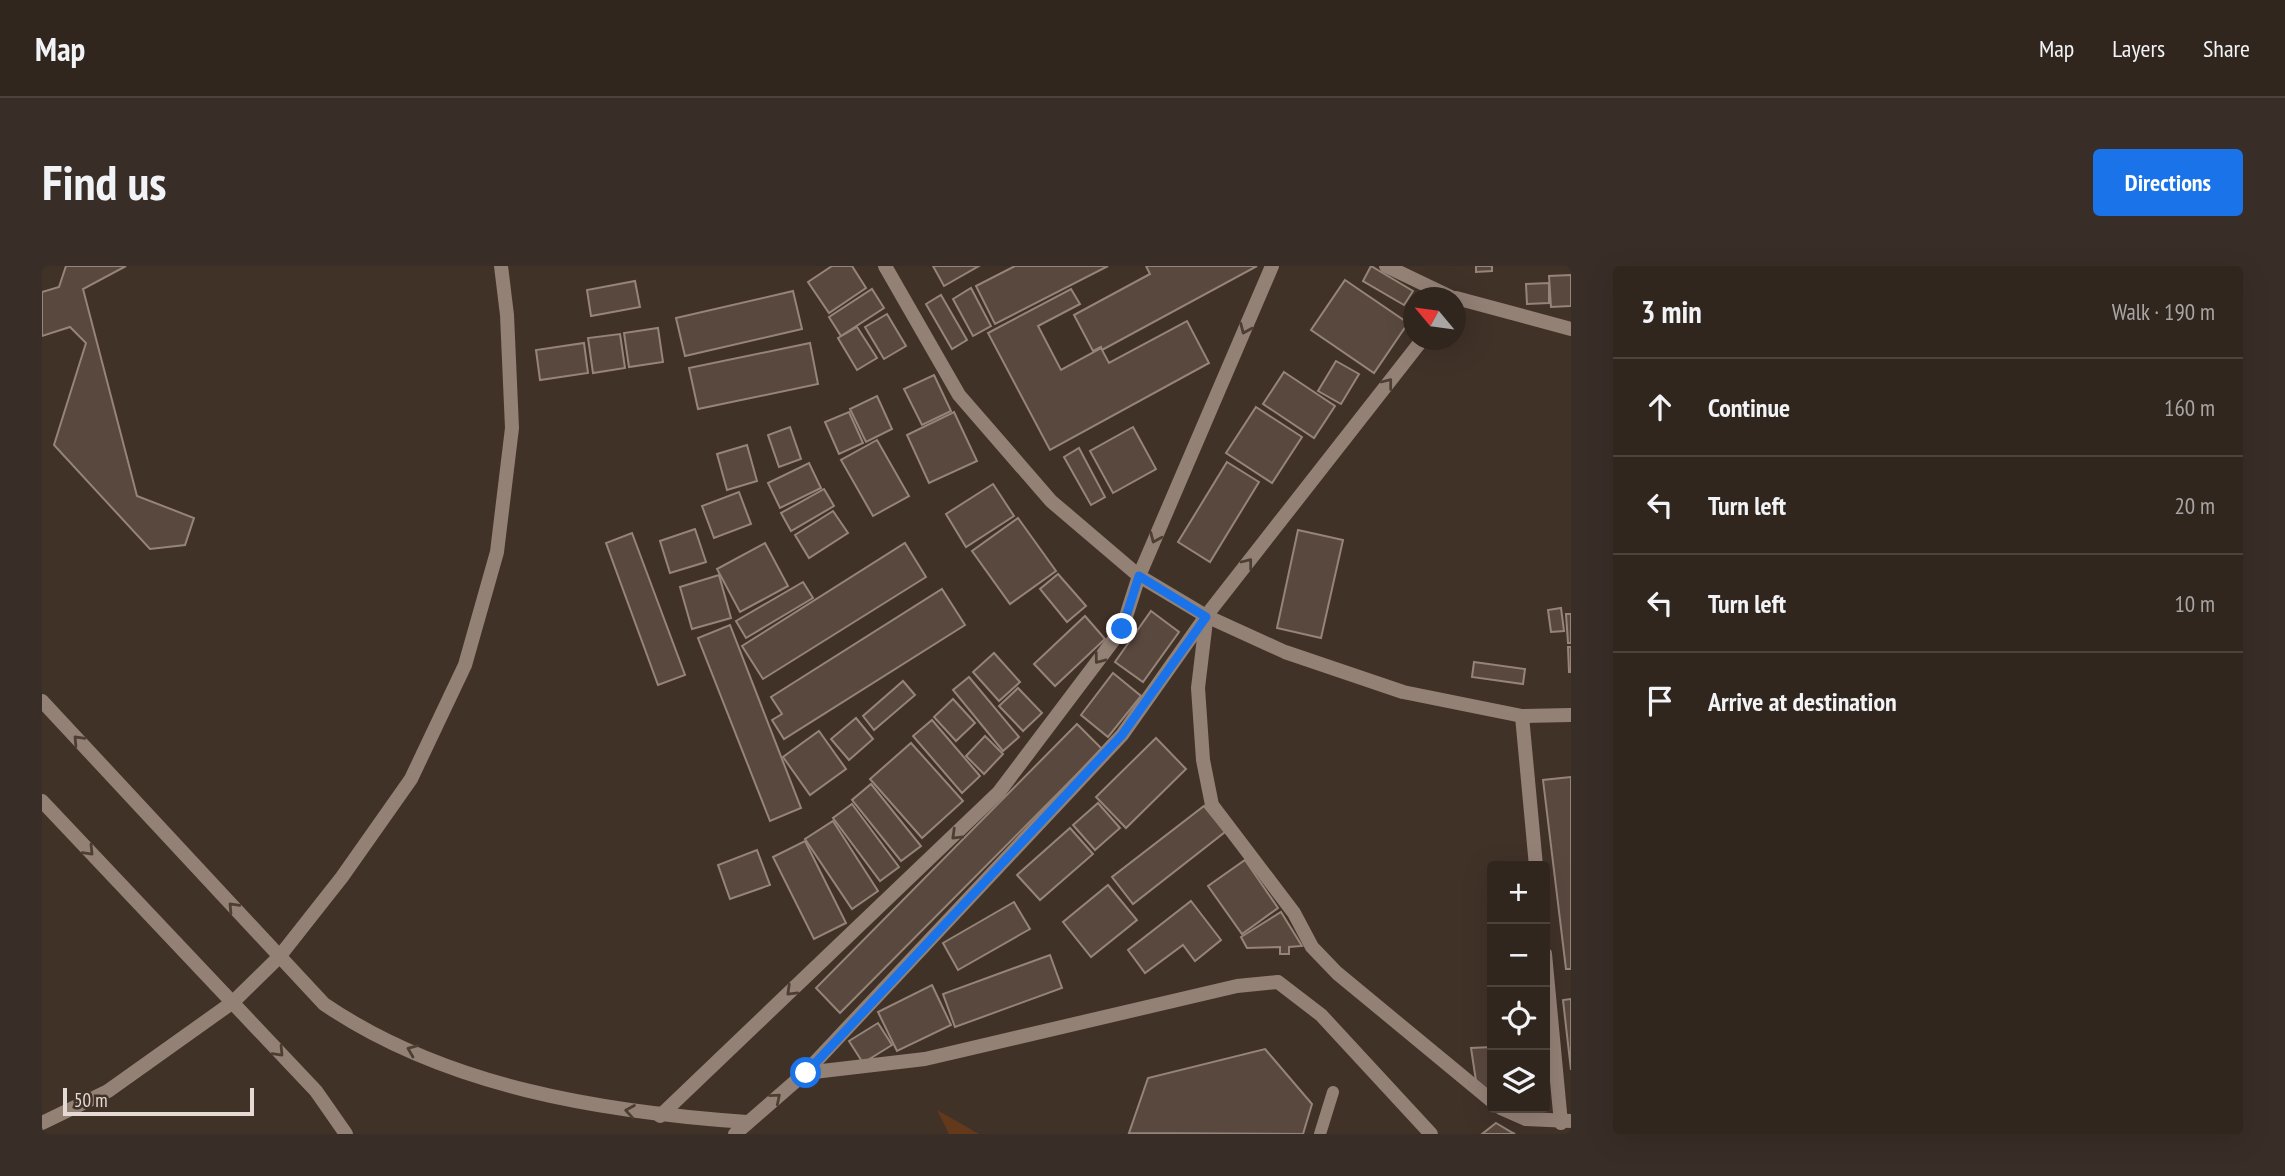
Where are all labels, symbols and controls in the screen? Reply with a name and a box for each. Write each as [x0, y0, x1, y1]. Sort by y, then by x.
text: Map [35, 27, 85, 70]
text: Map [2039, 33, 2074, 64]
text: Layers [2112, 33, 2165, 64]
text: Share [2203, 33, 2250, 64]
button: Directions [2093, 149, 2243, 216]
text: Find us [42, 150, 166, 214]
north arrow [1403, 287, 1466, 350]
text: 3 min [1641, 292, 1702, 331]
text: Walk · 190 m [2112, 297, 2215, 326]
one-way arrow [1239, 321, 1253, 334]
one-way arrow [1380, 379, 1393, 391]
icon: ahead [1641, 388, 1679, 426]
text: Continue [1708, 391, 1790, 424]
text: 160 m [2164, 393, 2215, 422]
icon: left [1641, 486, 1679, 524]
text: Turn left [1708, 489, 1786, 522]
text: 20 m [2174, 491, 2215, 520]
one-way arrow [1149, 531, 1163, 543]
one-way arrow [1240, 558, 1253, 570]
icon: left [1641, 584, 1679, 622]
text: Turn left [1708, 587, 1786, 620]
text: 10 m [2174, 589, 2215, 618]
route end [1106, 613, 1137, 644]
one-way arrow [1095, 651, 1108, 663]
icon: arrive [1641, 682, 1679, 720]
text: Arrive at destination [1708, 685, 1897, 718]
one-way arrow [74, 735, 86, 748]
one-way arrow [951, 826, 964, 839]
one-way arrow [81, 842, 93, 855]
map controls [1487, 861, 1550, 1113]
button: + [1487, 861, 1550, 924]
one-way arrow [228, 902, 241, 915]
button: − [1487, 924, 1550, 987]
one-way arrow [786, 983, 799, 996]
button: locate [1487, 987, 1550, 1050]
one-way arrow [271, 1044, 284, 1057]
one-way arrow [406, 1045, 418, 1059]
button: layers [1487, 1050, 1550, 1113]
route start [790, 1057, 821, 1088]
scale bar [63, 1085, 254, 1117]
text: 50 m [74, 1088, 108, 1112]
one-way arrow [768, 1094, 781, 1106]
one-way arrow [624, 1104, 636, 1119]

